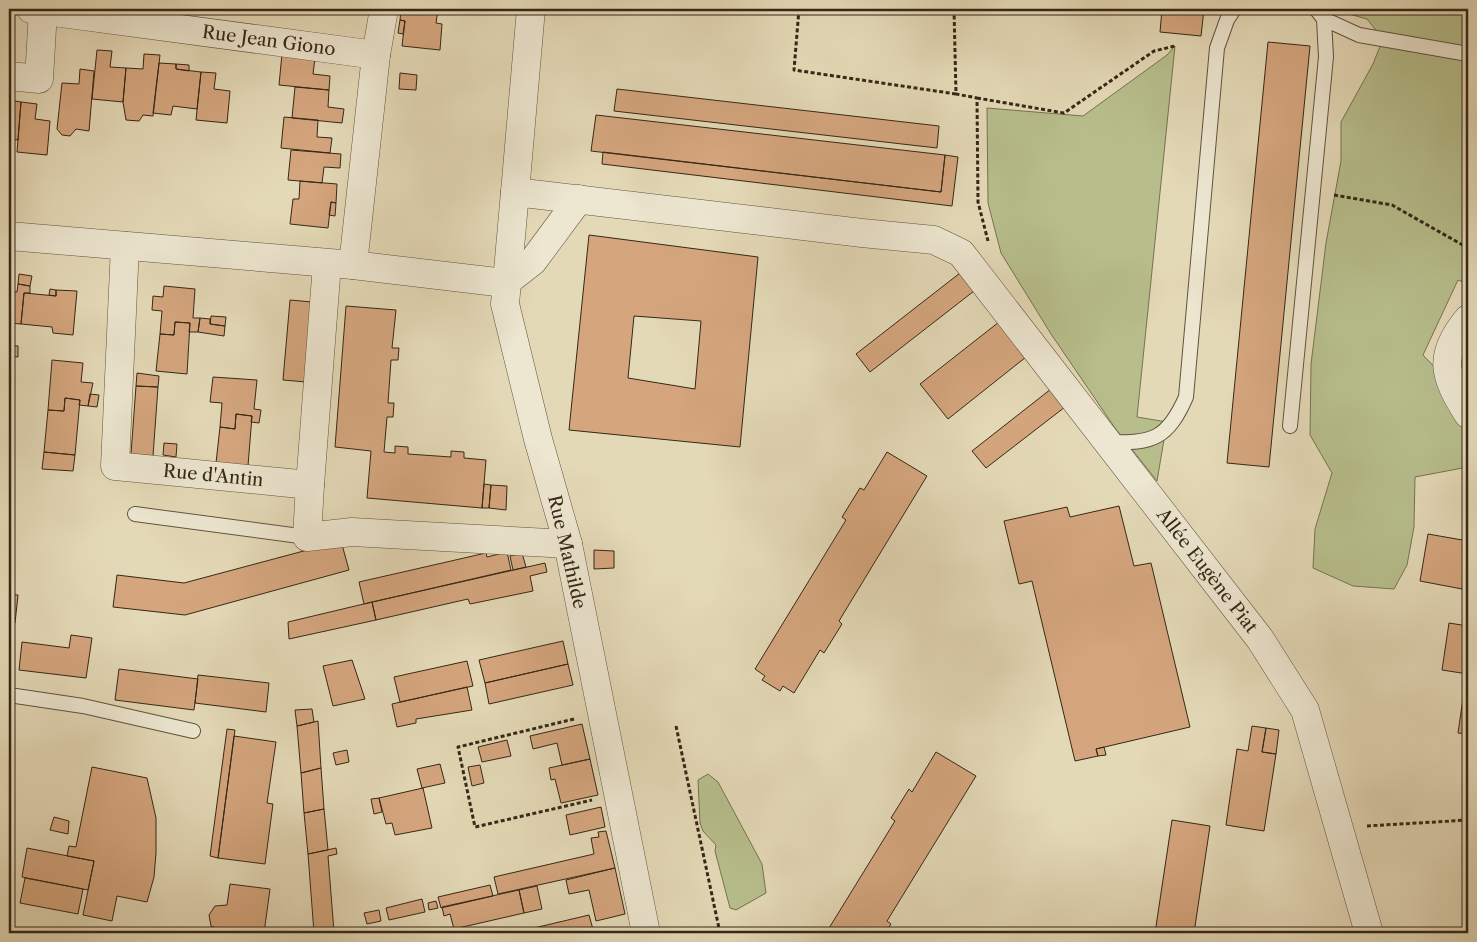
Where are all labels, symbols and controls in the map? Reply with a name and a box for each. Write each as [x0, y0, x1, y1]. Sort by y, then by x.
street label: Rue Jean Giono [201, 21, 337, 61]
street label: Rue d'Antin [162, 460, 264, 491]
street label: Rue Mathilde [543, 493, 591, 611]
street label: Allée Eugène Piat [1151, 503, 1263, 638]

